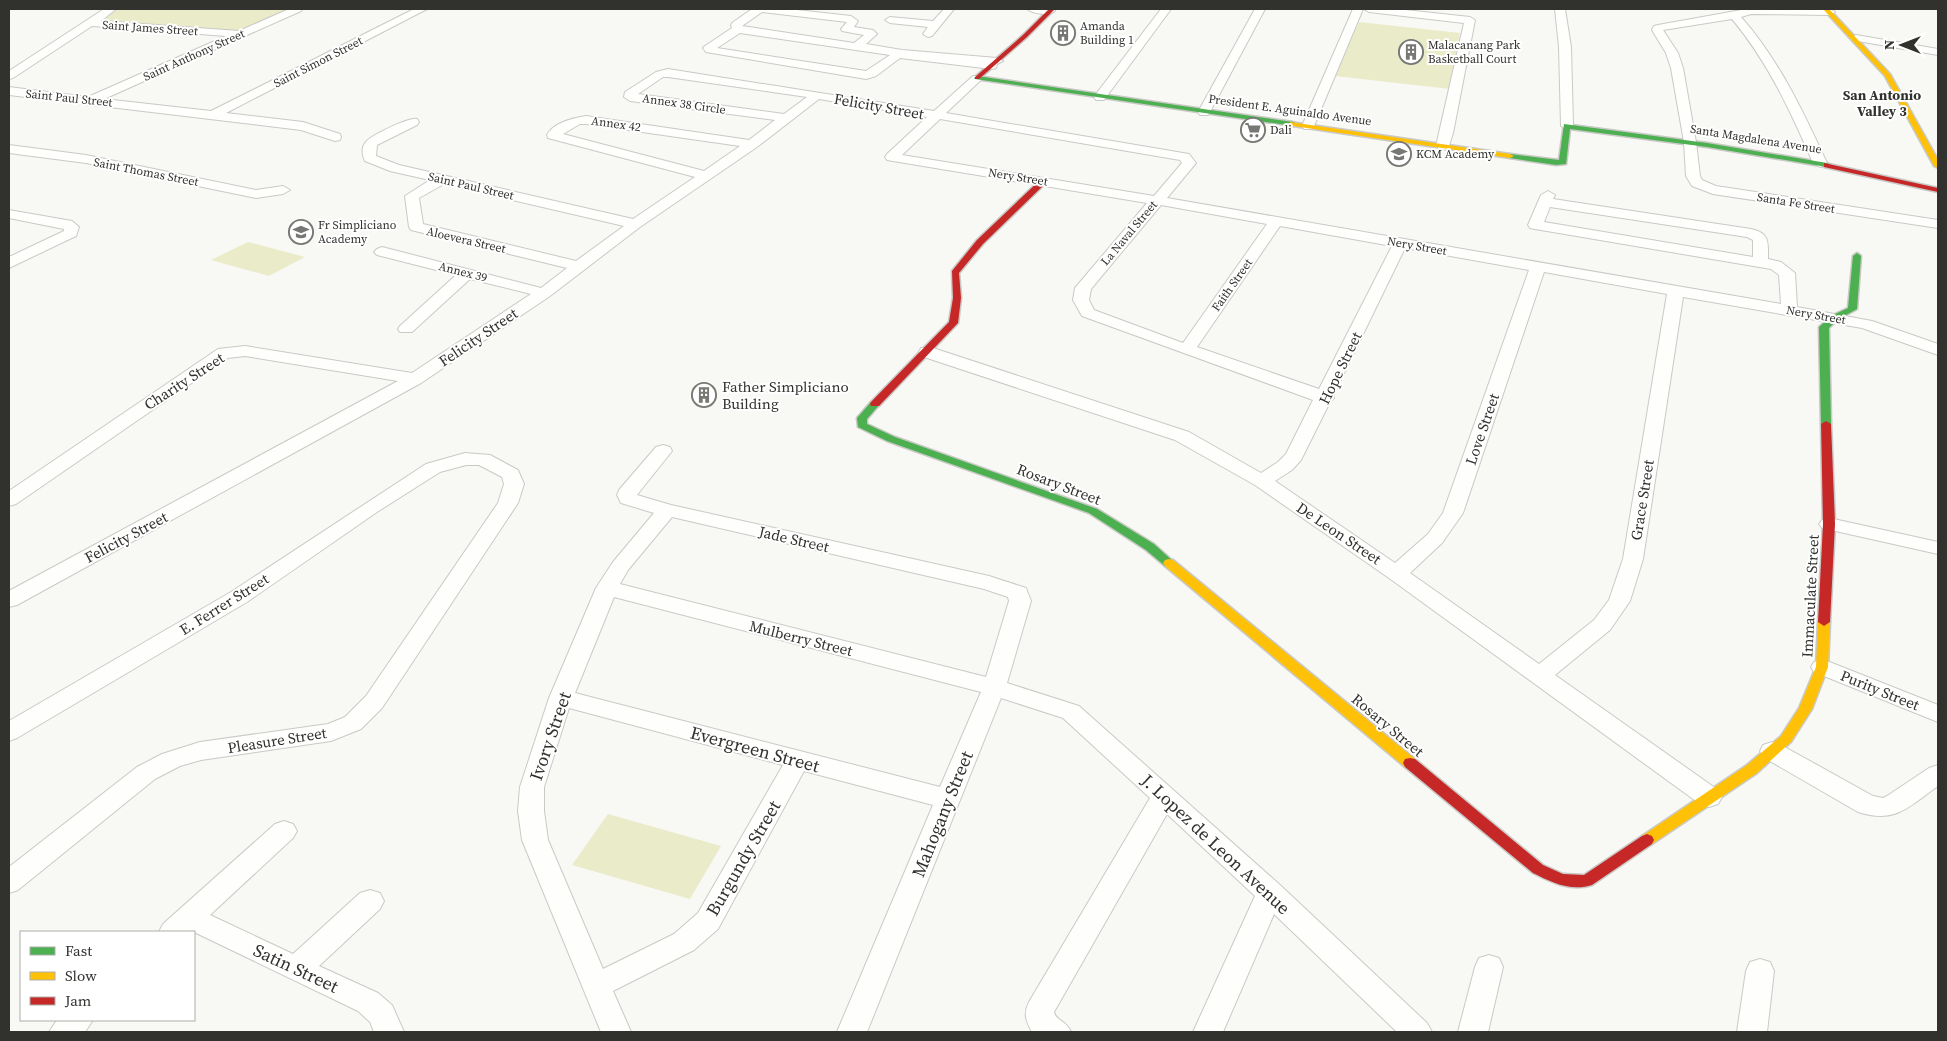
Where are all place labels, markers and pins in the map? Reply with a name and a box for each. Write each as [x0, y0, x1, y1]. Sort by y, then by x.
place label: Amanda Building 1 [1080, 18, 1134, 48]
building icon: Amanda Building 1 [1050, 20, 1076, 46]
place label: Malacanang Park Basketball Court [1428, 37, 1521, 67]
building icon: Malacanang Park Basketball Court [1398, 39, 1424, 65]
supermarket icon: Dali [1240, 117, 1266, 143]
place label: Dali [1270, 122, 1292, 138]
school or university icon: KCM Academy [1386, 141, 1412, 167]
place label: KCM Academy [1416, 146, 1495, 162]
place label: Fr Simpliciano Academy [318, 217, 397, 247]
school or university icon: Fr Simpliciano Academy [288, 219, 314, 245]
place label: Father Simpliciano Building [722, 376, 849, 414]
building icon: Father Simpliciano Building [691, 382, 717, 408]

